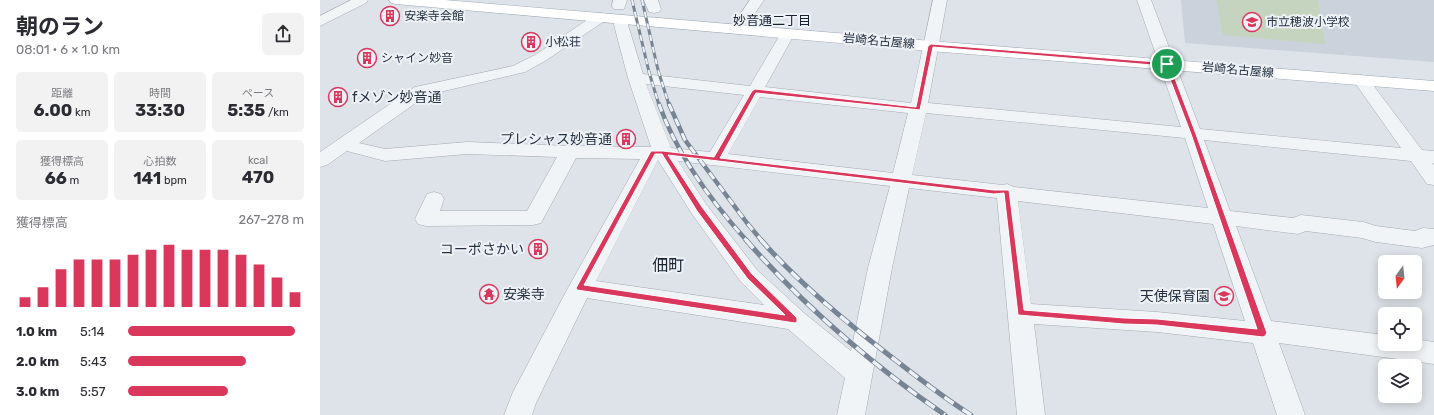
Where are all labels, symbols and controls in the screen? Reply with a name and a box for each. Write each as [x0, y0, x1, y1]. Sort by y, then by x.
building icon: 安楽寺会館 [379, 5, 401, 27]
place label: 安楽寺会館 [404, 9, 464, 23]
school or university icon: 市立穂波小学校 [1241, 11, 1263, 33]
text: 朝のラン [16, 13, 104, 40]
button: share [262, 13, 304, 55]
district label: 妙音通二丁目 [733, 13, 811, 28]
place label: 市立穂波小学校 [1266, 15, 1350, 29]
building icon: 小松荘 [520, 31, 542, 53]
street label: 岩崎名古屋線 [843, 31, 915, 51]
place label: 小松荘 [545, 35, 581, 49]
text: 08:01 · 6 × 1.0 km [16, 42, 120, 57]
building icon: シャイン妙音 [356, 47, 378, 69]
pin [1150, 47, 1184, 81]
place label: シャイン妙音 [381, 51, 453, 65]
icon: arrive [1156, 53, 1178, 75]
street label: 岩崎名古屋線 [1202, 60, 1274, 80]
building icon: fメゾン妙音通 [327, 86, 349, 108]
text: 距離 [51, 87, 73, 100]
text: 時間 [149, 87, 171, 100]
text: ペース [242, 87, 274, 100]
place label: fメゾン妙音通 [352, 89, 441, 106]
text: 6.00 [33, 100, 72, 120]
text: 33:30 [135, 100, 185, 120]
text: 5:35 [227, 100, 265, 120]
text: km [72, 106, 91, 119]
text: /km [265, 106, 289, 119]
building icon: プレシャス妙音通 [615, 128, 637, 150]
place label: プレシャス妙音通 [500, 131, 612, 148]
text: kcal [248, 154, 268, 167]
text: 獲得標高 [40, 155, 84, 168]
text: 心拍数 [144, 155, 177, 168]
text: 470 [242, 167, 274, 187]
text: 66 [45, 168, 67, 188]
text: 141 [133, 168, 161, 188]
text: m [67, 174, 79, 187]
text: bpm [161, 174, 187, 187]
text: 267–278 m [238, 212, 304, 227]
text: 獲得標高 [16, 215, 68, 230]
building icon: コーポさかい [527, 238, 549, 260]
place label: コーポさかい [440, 241, 524, 258]
north arrow [1378, 255, 1422, 299]
map controls [1378, 255, 1422, 403]
district label: 佃町 [652, 256, 684, 275]
temple icon: 安楽寺 [478, 283, 500, 305]
school or university icon: 天使保育園 [1213, 285, 1235, 307]
place label: 安楽寺 [503, 286, 545, 303]
place label: 天使保育園 [1140, 288, 1210, 305]
button: locate [1378, 307, 1422, 351]
text: 1.0 km [16, 324, 57, 339]
text: 5:14 [80, 324, 105, 339]
text: 2.0 km [16, 354, 59, 369]
text: 5:43 [80, 354, 107, 369]
button: layers [1378, 359, 1422, 403]
text: 3.0 km [16, 384, 59, 399]
text: 5:57 [80, 384, 105, 399]

